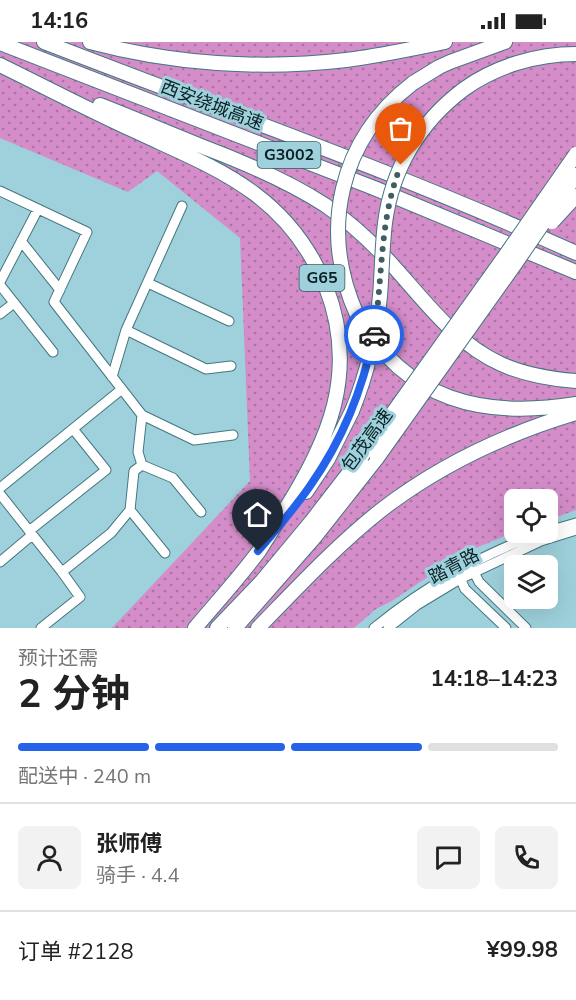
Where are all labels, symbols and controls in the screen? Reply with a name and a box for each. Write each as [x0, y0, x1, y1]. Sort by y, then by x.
text: 14:16 [30, 6, 88, 36]
street label: 西安绕城高速 [157, 74, 267, 136]
pin [375, 103, 426, 165]
icon: bag [384, 112, 417, 145]
road number: G3002 [258, 142, 320, 168]
road number: G65 [300, 265, 344, 291]
courier [344, 305, 404, 365]
icon: car [358, 319, 391, 352]
street label: 包茂高速 [336, 404, 398, 476]
pin [232, 489, 283, 551]
map controls [504, 489, 558, 609]
button: locate [504, 489, 558, 543]
icon: home [241, 498, 274, 531]
street label: 踏青路 [425, 543, 483, 589]
button: layers [504, 555, 558, 609]
text: 预计还需 [18, 645, 98, 672]
text: 14:18–14:23 [430, 664, 558, 694]
text: 2 分钟 [18, 668, 130, 721]
text: 配送中 · 240 m [18, 763, 151, 790]
button: person [18, 826, 81, 889]
button: chat [417, 826, 480, 889]
button: phone [495, 826, 558, 889]
text: 张师傅 [96, 829, 162, 859]
text: 骑手 · 4.4 [96, 862, 179, 889]
text: ¥99.98 [487, 935, 558, 965]
text: 订单 #2128 [18, 937, 134, 967]

